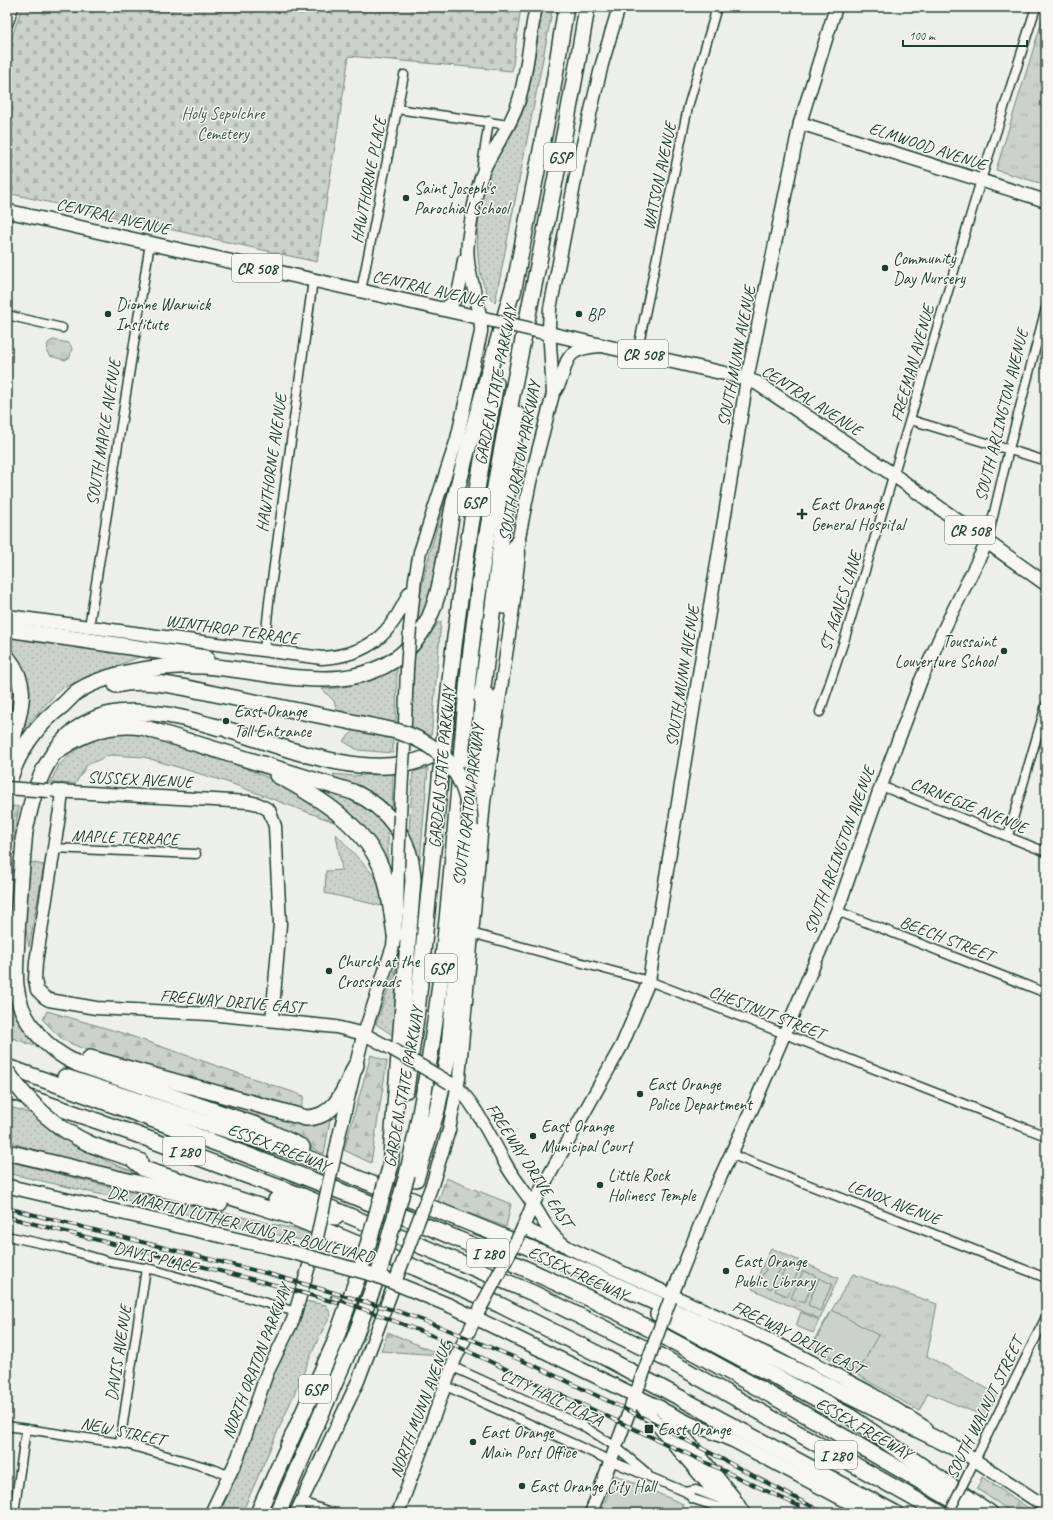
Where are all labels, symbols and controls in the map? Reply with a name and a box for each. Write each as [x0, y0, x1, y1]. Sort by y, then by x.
scale bar [903, 22, 1027, 48]
text: 100 m [909, 28, 936, 44]
park label: Holy Sepulchre Cemetery [181, 103, 266, 144]
street label: HAWTHORNE PLACE [346, 113, 392, 245]
street label: WATSON AVENUE [638, 118, 682, 232]
street label: ELMWOOD AVENUE [866, 118, 991, 176]
road number: GSP [544, 143, 576, 171]
place label: Saint Joseph's Parochial School [414, 178, 512, 219]
street label: CENTRAL AVENUE [54, 193, 174, 240]
marker: Saint Joseph's Parochial School [401, 193, 411, 203]
place label: Community Day Nursery [893, 248, 966, 289]
road number: CR 508 [232, 254, 282, 282]
marker: Community Day Nursery [880, 263, 890, 273]
street label: CENTRAL AVENUE [370, 265, 490, 312]
street label: SOUTH MUNN AVENUE [713, 282, 761, 428]
place label: Dionne Warwick Institute [116, 294, 212, 335]
street label: GARDEN STATE PARKWAY [470, 301, 522, 467]
street label: FREEMAN AVENUE [886, 301, 940, 424]
place label: BP [587, 304, 606, 325]
marker: Dionne Warwick Institute [103, 309, 113, 319]
marker: BP [574, 309, 584, 319]
street label: SOUTH ARLINGTON AVENUE [970, 324, 1034, 503]
road number: CR 508 [618, 340, 668, 368]
street label: SOUTH MAPLE AVENUE [82, 355, 126, 507]
street label: CENTRAL AVENUE [758, 360, 868, 442]
street label: SOUTH ORATON PARKWAY [494, 377, 546, 543]
street label: HAWTHORNE AVENUE [251, 391, 292, 533]
road number: GSP [458, 488, 490, 516]
place label: East Orange General Hospital [811, 494, 908, 535]
marker: East Orange General Hospital [796, 508, 808, 520]
road number: CR 508 [945, 516, 995, 544]
street label: ST AGNES LANE [815, 547, 867, 654]
street label: SOUTH MUNN AVENUE [661, 602, 704, 748]
street label: WINTHROP TERRACE [164, 610, 302, 650]
place label: Toussaint Louverture School [895, 631, 999, 672]
marker: Toussaint Louverture School [999, 646, 1009, 656]
street label: GARDEN STATE PARKWAY [424, 683, 459, 849]
place label: East Orange Toll Entrance [234, 701, 313, 742]
marker: East Orange Toll Entrance [221, 716, 231, 726]
street label: SOUTH ORATON PARKWAY [448, 721, 489, 887]
street label: SOUTH ARLINGTON AVENUE [799, 761, 881, 937]
street label: SUSSEX AVENUE [87, 766, 196, 793]
street label: CARNEGIE AVENUE [908, 773, 1032, 839]
street label: MAPLE TERRACE [71, 825, 182, 850]
street label: BEECH STREET [897, 911, 1000, 967]
place label: Church at the Crossroads [337, 951, 421, 992]
road number: GSP [425, 954, 457, 982]
marker: Church at the Crossroads [324, 966, 334, 976]
street label: CHESTNUT STREET [706, 981, 830, 1045]
street label: FREEWAY DRIVE EAST [159, 985, 309, 1019]
street label: GARDEN STATE PARKWAY [379, 1003, 428, 1169]
place label: East Orange Police Department [648, 1074, 754, 1115]
marker: East Orange Police Department [635, 1089, 645, 1099]
street label: FREEWAY DRIVE EAST [482, 1099, 580, 1235]
place label: East Orange Municipal Court [541, 1116, 635, 1157]
street label: ESSEX FREEWAY [225, 1118, 336, 1178]
marker: East Orange Municipal Court [528, 1131, 538, 1141]
road number: I 280 [163, 1137, 205, 1165]
place label: Little Rock Holiness Temple [608, 1165, 697, 1206]
street label: LENOX AVENUE [844, 1175, 946, 1231]
marker: Little Rock Holiness Temple [595, 1180, 605, 1190]
street label: DR. MARTIN LUTHER KING JR. BOULEVARD [105, 1181, 377, 1268]
street label: DAVIS PLACE [112, 1237, 202, 1279]
road number: I 280 [467, 1239, 509, 1267]
street label: ESSEX FREEWAY [525, 1241, 634, 1307]
place label: East Orange Public Library [734, 1251, 816, 1292]
marker: East Orange Public Library [721, 1266, 731, 1276]
street label: NORTH ORATON PARKWAY [217, 1279, 297, 1442]
street label: FREEWAY DRIVE EAST [729, 1295, 870, 1381]
street label: DAVIS AVENUE [101, 1301, 137, 1402]
street label: SOUTH WALNUT STREET [941, 1330, 1030, 1482]
street label: NORTH MUNN AVENUE [385, 1336, 457, 1480]
street label: CITY HALL PLAZA [498, 1364, 607, 1432]
road number: GSP [299, 1375, 331, 1403]
street label: ESSEX FREEWAY [812, 1393, 918, 1466]
street label: NEW STREET [79, 1412, 171, 1451]
place label: East Orange [658, 1419, 732, 1440]
place label: East Orange Main Post Office [481, 1422, 577, 1463]
marker: East Orange [643, 1423, 655, 1435]
marker: East Orange Main Post Office [468, 1437, 478, 1447]
road number: I 280 [815, 1441, 857, 1469]
place label: East Orange City Hall [530, 1476, 659, 1497]
marker: East Orange City Hall [517, 1481, 527, 1491]

